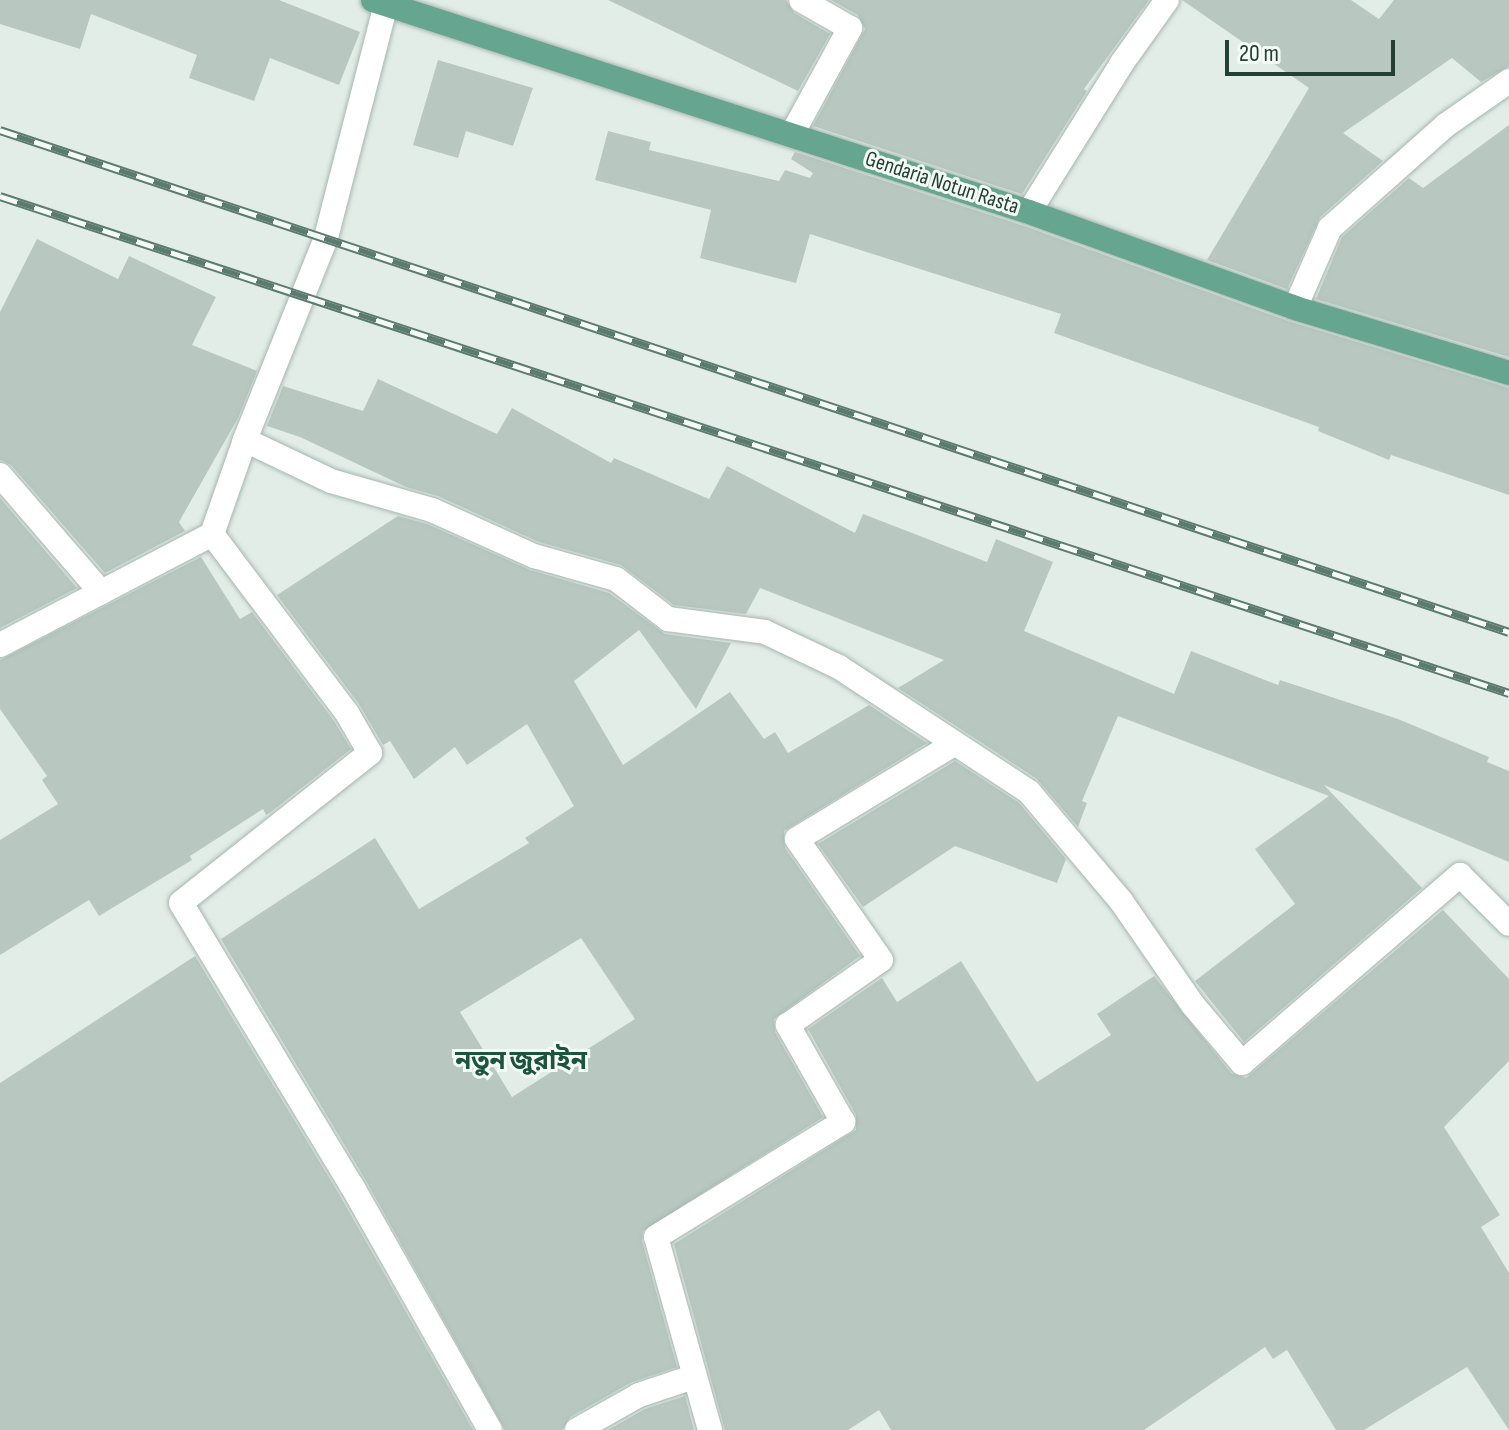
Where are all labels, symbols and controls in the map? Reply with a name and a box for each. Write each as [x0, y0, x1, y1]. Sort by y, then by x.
scale bar [1229, 24, 1399, 74]
text: 20 m [1239, 39, 1279, 68]
street label: Gendaria Notun Rasta [862, 146, 1022, 220]
district label: নতুন জুরাইন [455, 1046, 587, 1078]

